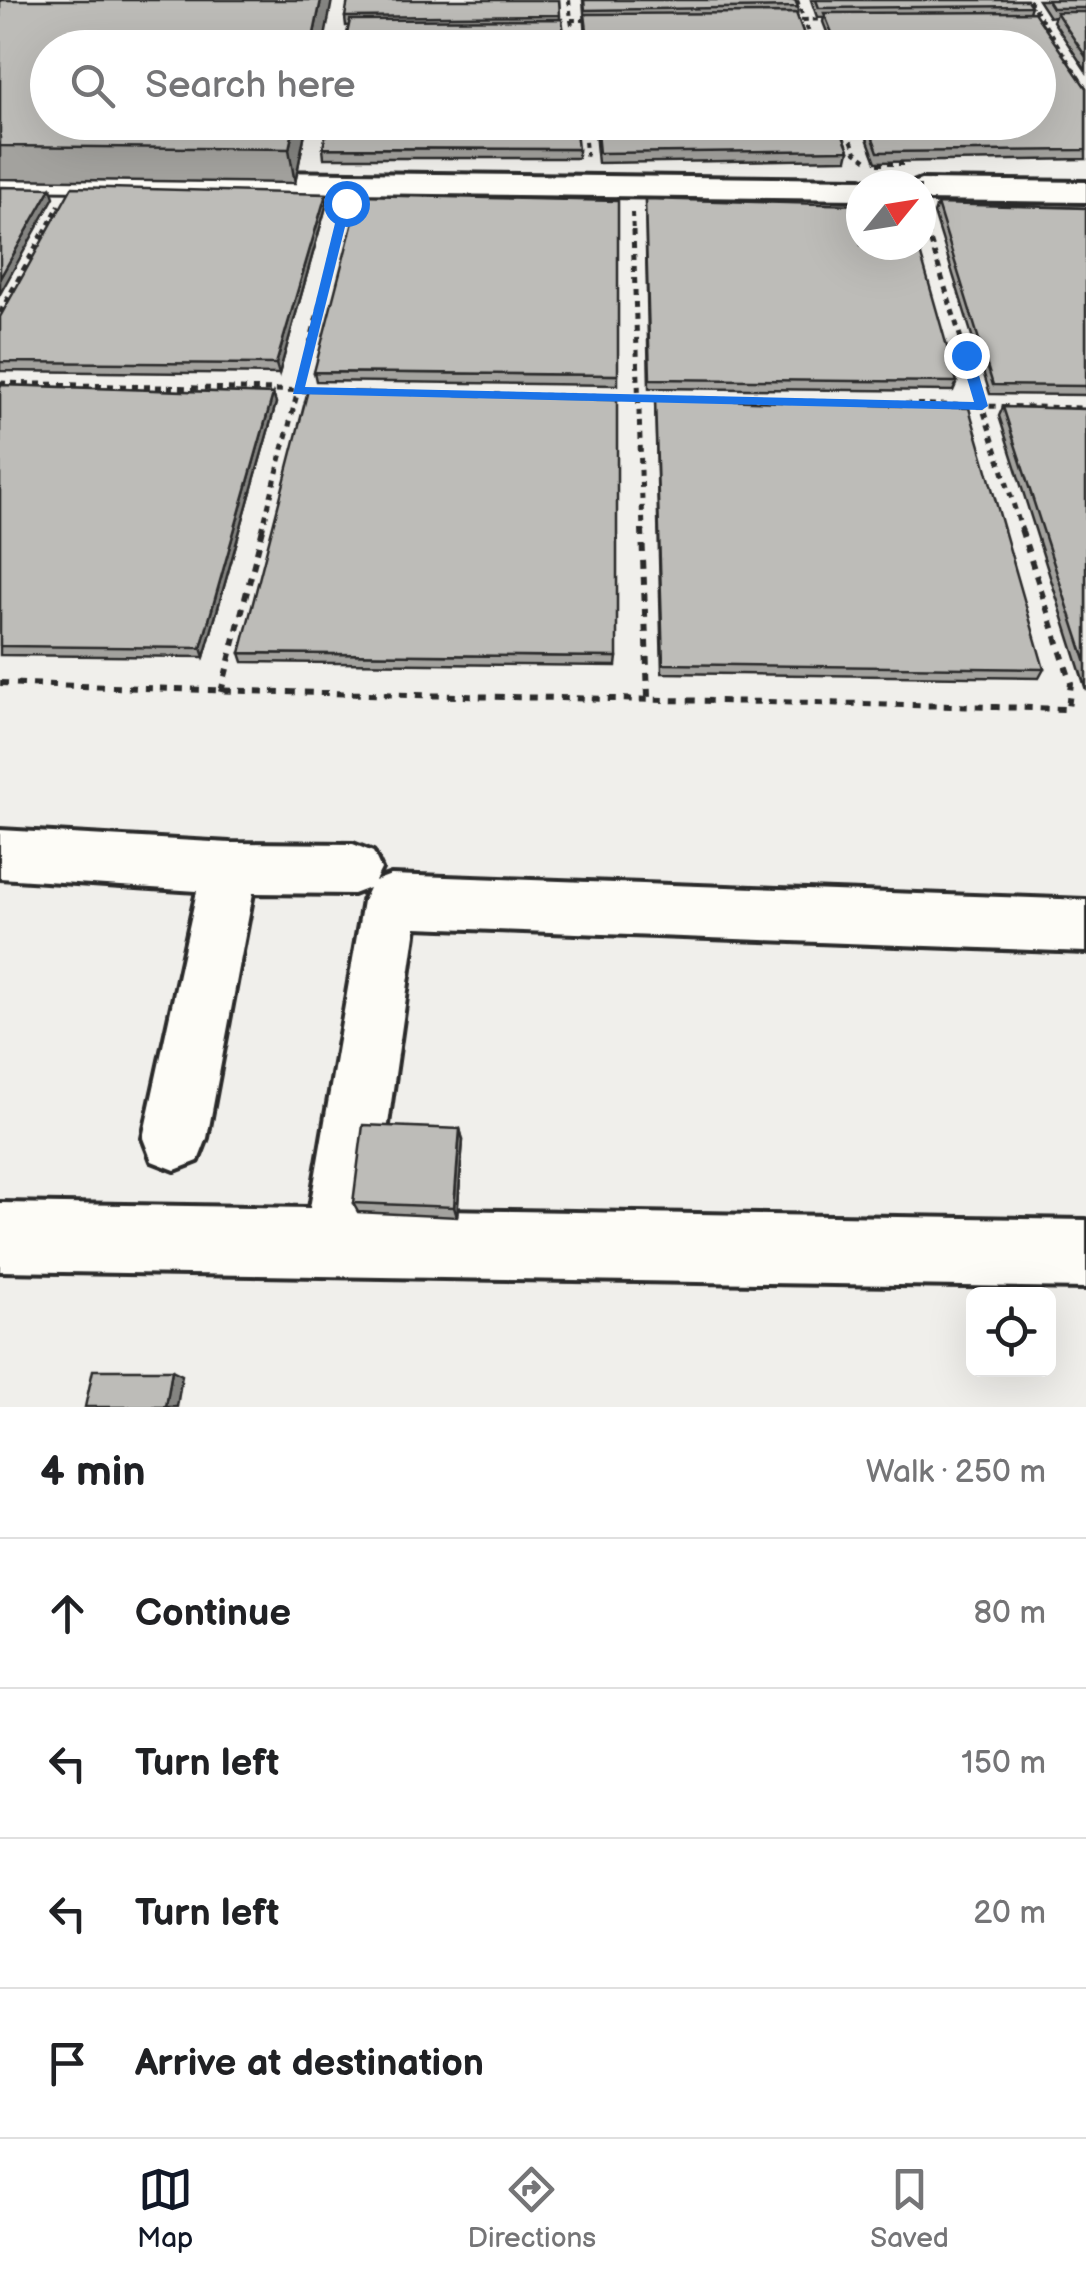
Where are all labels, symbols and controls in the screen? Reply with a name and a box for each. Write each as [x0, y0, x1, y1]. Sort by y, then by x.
search box [30, 30, 1056, 140]
icon: search [65, 58, 120, 113]
text: Search here [145, 63, 356, 108]
north arrow [846, 170, 936, 260]
route start [324, 181, 370, 227]
route end [944, 333, 990, 379]
map controls [966, 1287, 1056, 1377]
button: locate [966, 1287, 1056, 1377]
text: 4 min [40, 1447, 146, 1498]
text: Walk · 250 m [866, 1453, 1046, 1492]
icon: ahead [40, 1586, 95, 1641]
text: Continue [135, 1591, 291, 1636]
text: 80 m [973, 1594, 1046, 1633]
icon: left [40, 1736, 95, 1791]
text: Turn left [135, 1741, 279, 1786]
text: 150 m [961, 1744, 1046, 1783]
icon: left [40, 1886, 95, 1941]
text: Turn left [135, 1891, 279, 1936]
text: 20 m [973, 1894, 1046, 1933]
icon: arrive [40, 2036, 95, 2091]
text: Arrive at destination [135, 2041, 484, 2086]
tab: Map [137, 2162, 193, 2255]
tab: Directions [467, 2162, 596, 2255]
tab: Saved [870, 2162, 949, 2255]

